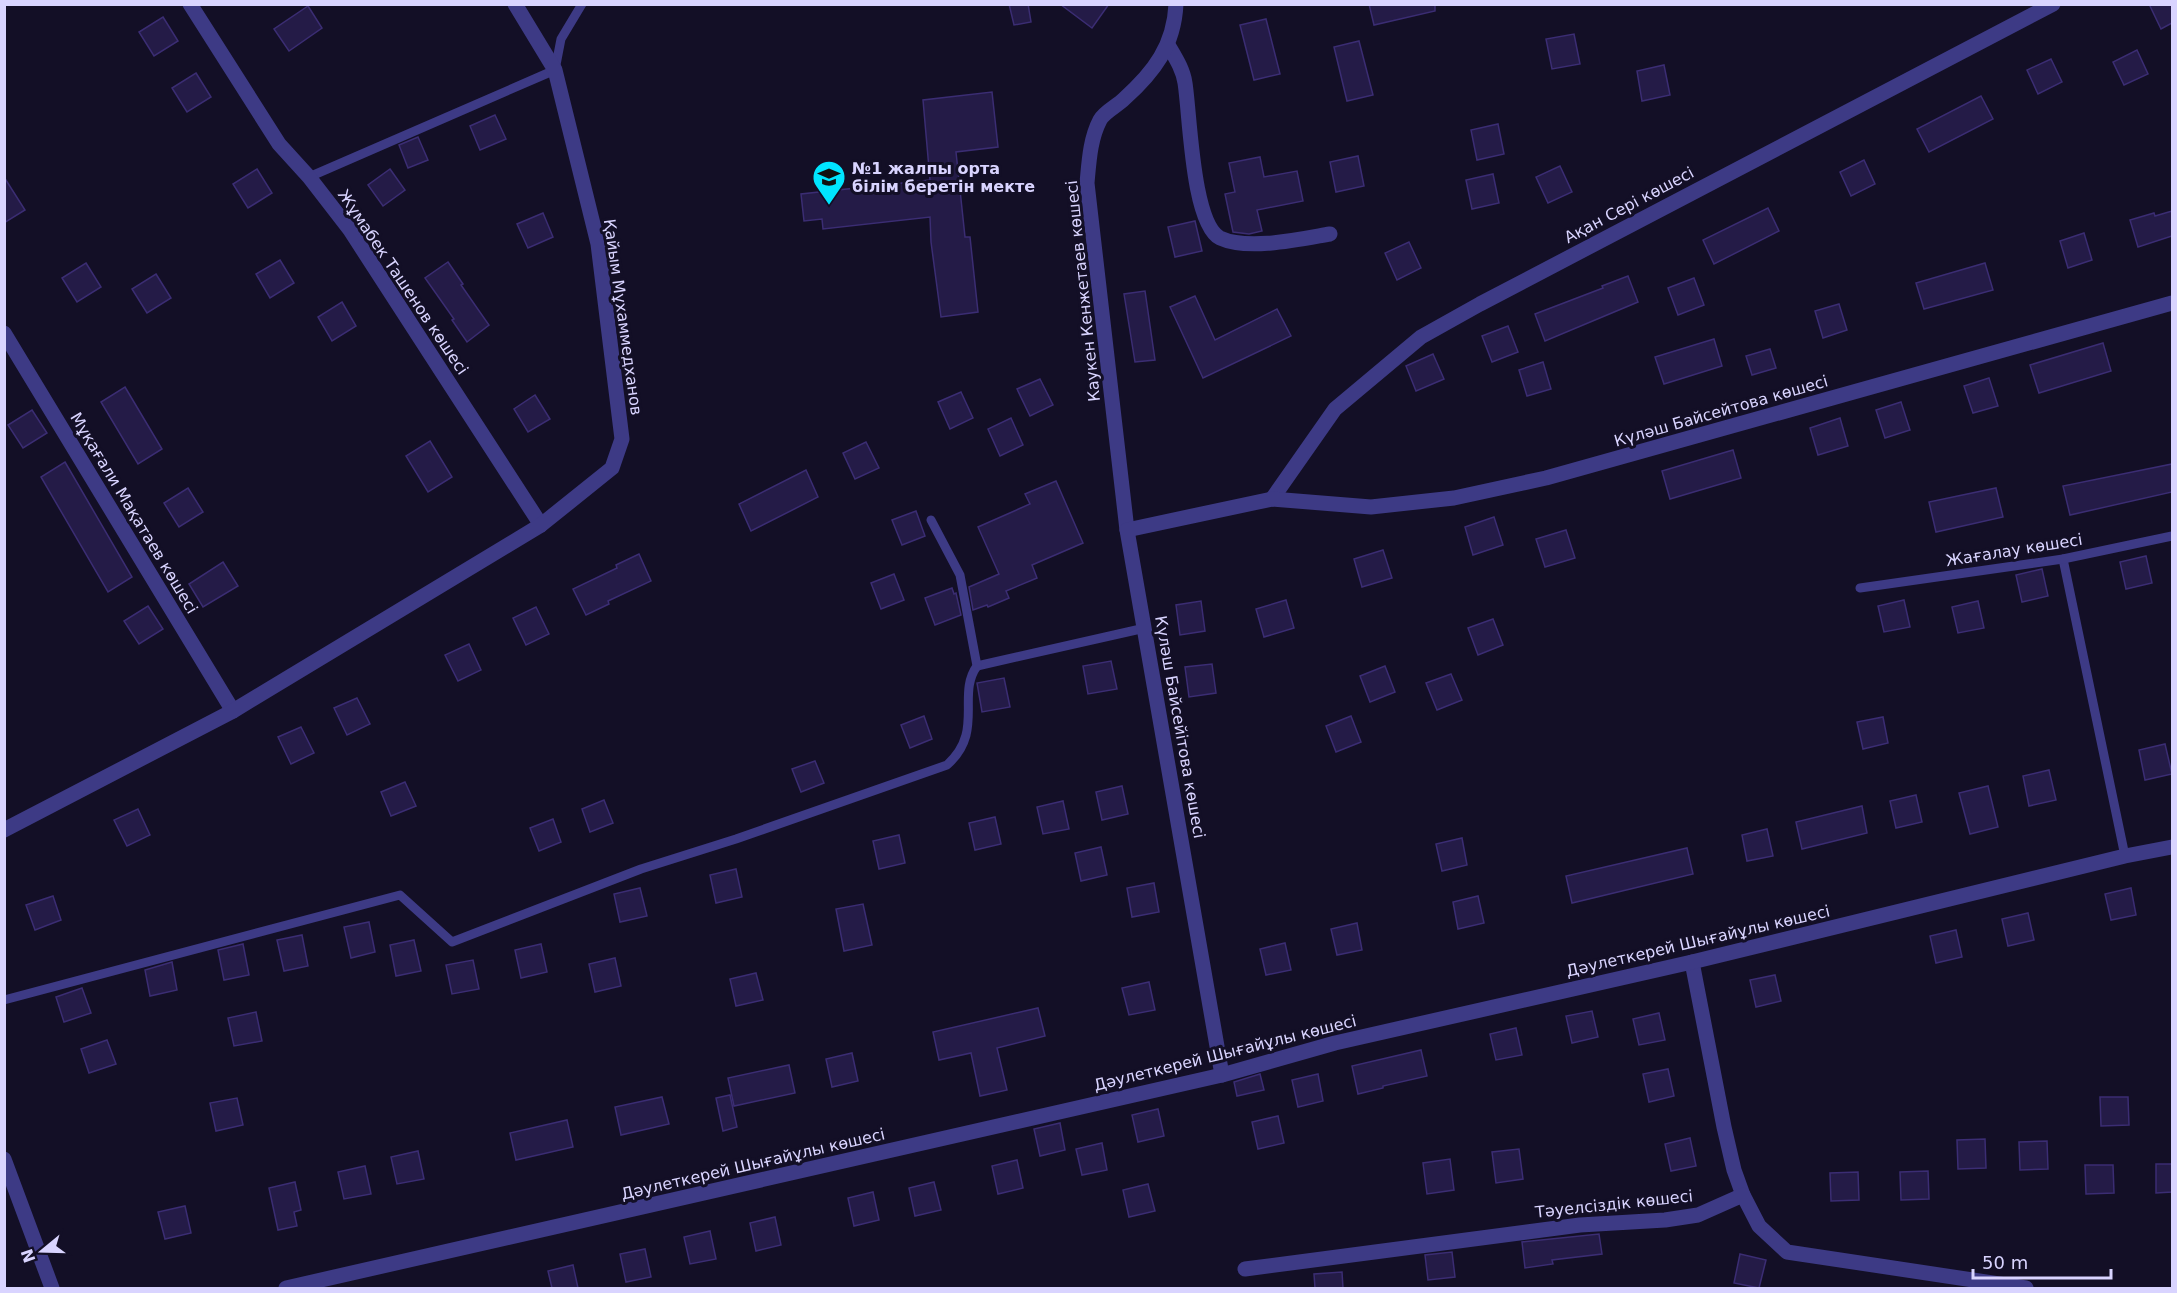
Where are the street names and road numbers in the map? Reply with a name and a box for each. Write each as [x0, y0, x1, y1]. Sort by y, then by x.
street label: Ақан Сері көшесі [1561, 163, 1697, 247]
street label: Каукен Кенжетаев көшесі [1062, 179, 1104, 403]
street label: Жұмабек Ташенов көшесі [334, 186, 472, 378]
street label: Қайым Мұхаммедханов [600, 218, 646, 416]
street label: Күләш Байсейтова көшесі [1612, 371, 1830, 451]
street label: Мұқағали Мақатаев көшесі [66, 409, 202, 617]
street label: Жағалау көшесі [1944, 530, 2084, 570]
street label: Күләш Байсейітова көшесі [1151, 614, 1209, 840]
street label: Дәулеткерей Шығайұлы көшесі [1564, 901, 1832, 981]
street label: Дәулеткерей Шығайұлы көшесі [1092, 1011, 1358, 1095]
street label: Дәулеткерей Шығайұлы көшесі [619, 1124, 887, 1204]
street label: Тәуелсіздік көшесі [1533, 1186, 1694, 1222]

